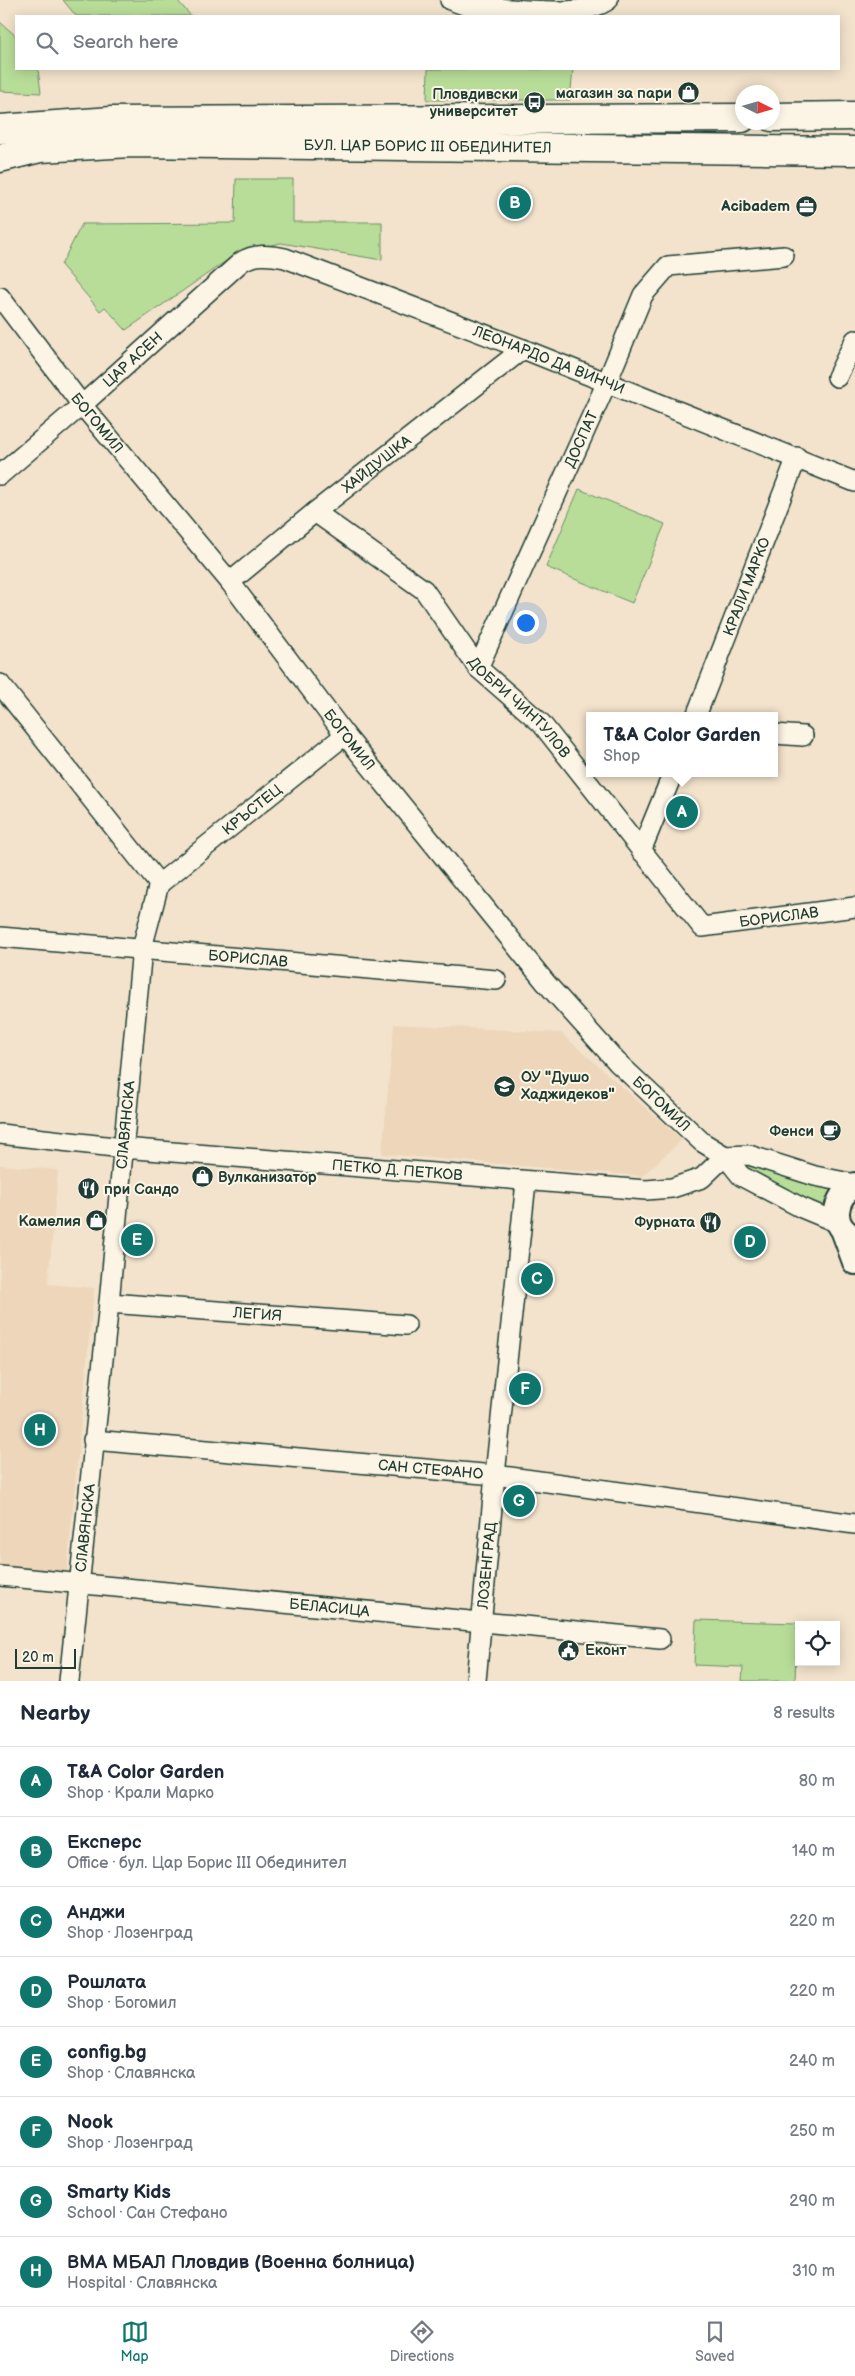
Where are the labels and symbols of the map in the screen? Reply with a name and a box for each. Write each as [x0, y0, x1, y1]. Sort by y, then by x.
shop icon: магазин за пари [676, 81, 700, 105]
place label: магазин за пари [556, 84, 672, 103]
place label: Пловдивски университет [430, 85, 519, 121]
north arrow [735, 85, 780, 130]
bus stop icon: Пловдивски университет [522, 91, 546, 115]
street label: БУЛ. ЦАР БОРИС III ОБЕДИНИТЕЛ [304, 136, 552, 158]
pin: B [499, 184, 531, 222]
office icon: Acibadem [794, 194, 818, 218]
place label: Acibadem [720, 197, 790, 216]
street label: ЛЕОНАРДО ДА ВИНЧИ [469, 321, 628, 399]
street label: ЦАР АСЕН [99, 328, 167, 392]
street label: БОГОМИЛ [66, 389, 127, 457]
street label: ДОСПАТ [561, 408, 603, 471]
street label: ХАЙДУШКА [338, 431, 416, 497]
street label: КРАЛИ МАРКО [719, 534, 775, 639]
your location [513, 610, 539, 636]
street label: ДОБРИ ЧИНТУЛОВ [463, 654, 574, 762]
street label: БОГОМИЛ [319, 706, 379, 774]
street label: КРЪСТЕЦ [218, 780, 286, 840]
pin: A [666, 793, 698, 831]
street label: БОРИСЛАВ [738, 903, 820, 932]
street label: БОРИСЛАВ [207, 946, 289, 972]
place label: ОУ "Душо Хаджидеков" [520, 1068, 615, 1104]
street label: БОГОМИЛ [628, 1072, 694, 1136]
school or university icon: ОУ "Душо Хаджидеков" [493, 1074, 517, 1098]
street label: СЛАВЯНСКА [112, 1079, 140, 1170]
cafe icon: Фенси [818, 1119, 842, 1143]
place label: Фенси [770, 1122, 814, 1141]
street label: ПЕТКО Д. ПЕТКОВ [331, 1156, 464, 1185]
shop icon: Вулканизатор [190, 1165, 214, 1189]
place label: Вулканизатор [218, 1168, 317, 1187]
restaurant icon: при Сандо [76, 1177, 100, 1201]
place label: при Сандо [104, 1180, 179, 1199]
shop icon: Камелия [85, 1209, 109, 1233]
restaurant icon: Фурната [699, 1210, 723, 1234]
place label: Камелия [18, 1212, 81, 1231]
place label: Фурната [634, 1213, 695, 1232]
pin: E [121, 1221, 153, 1259]
pin: D [734, 1223, 766, 1261]
pin: C [521, 1260, 553, 1298]
street label: ЛЕГИЯ [231, 1303, 283, 1326]
pin: F [509, 1370, 541, 1408]
pin: H [24, 1411, 56, 1449]
street label: САН СТЕФАНО [377, 1456, 484, 1484]
street label: СЛАВЯНСКА [72, 1482, 100, 1573]
pin: G [503, 1482, 535, 1520]
street label: ЛОЗЕНГРАД [474, 1521, 501, 1611]
street label: БЕЛАСИЦА [288, 1595, 371, 1621]
public building icon: Еконт [557, 1638, 581, 1662]
place label: Еконт [585, 1641, 628, 1660]
scale bar [15, 1646, 76, 1669]

